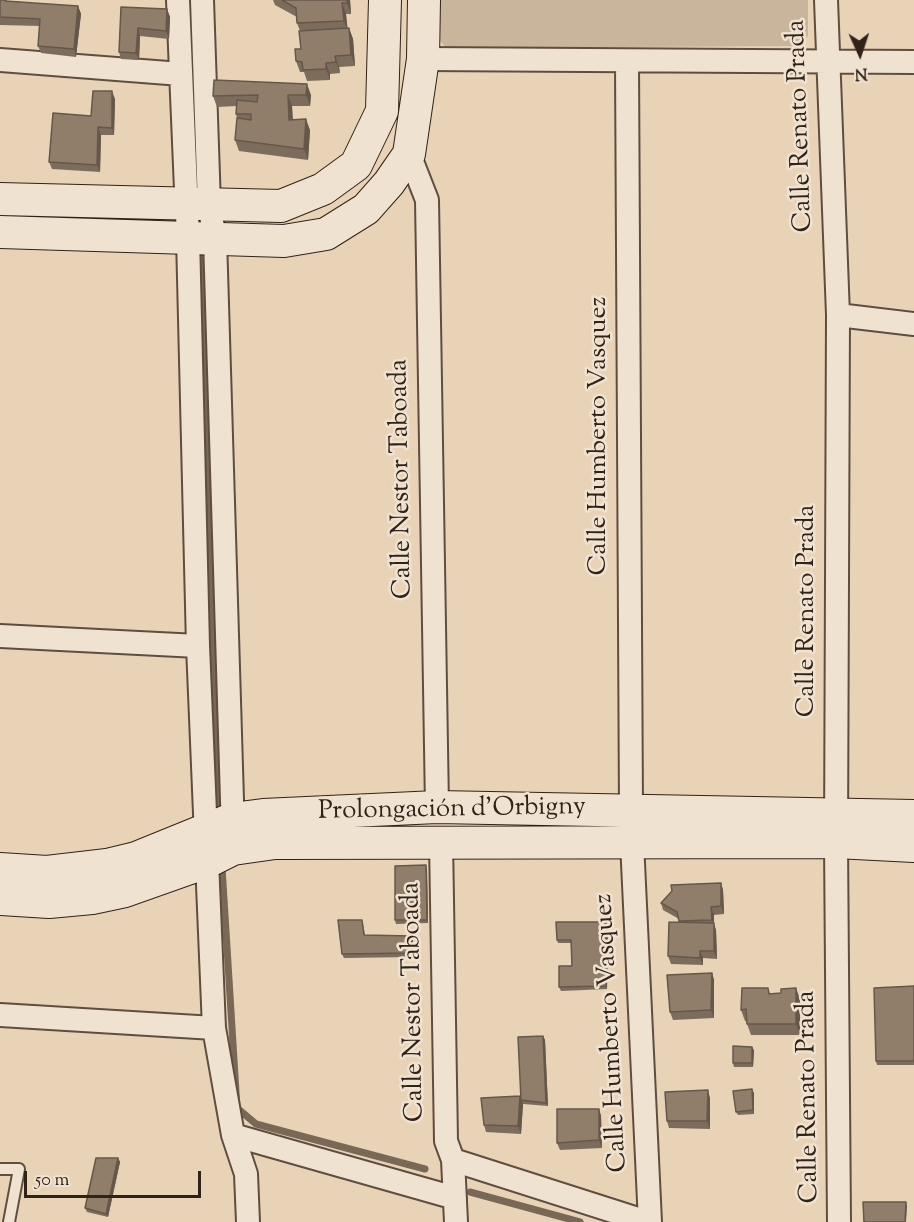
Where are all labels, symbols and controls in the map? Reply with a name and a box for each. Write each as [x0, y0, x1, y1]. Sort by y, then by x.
street label: Calle Renato Prada [783, 19, 821, 233]
north arrow [830, 24, 890, 84]
text: N [854, 61, 868, 84]
street label: Calle Humberto Vasquez [585, 297, 617, 575]
street label: Calle Nestor Taboada [385, 359, 421, 599]
street label: Calle Renato Prada [793, 505, 825, 717]
street label: Prolongación d'Orbigny [318, 793, 586, 829]
street label: Calle Nestor Taboada [397, 882, 433, 1122]
street label: Calle Humberto Vasquez [590, 893, 636, 1173]
street label: Calle Renato Prada [793, 990, 827, 1204]
scale bar [27, 1159, 204, 1197]
text: 50 m [35, 1168, 69, 1194]

